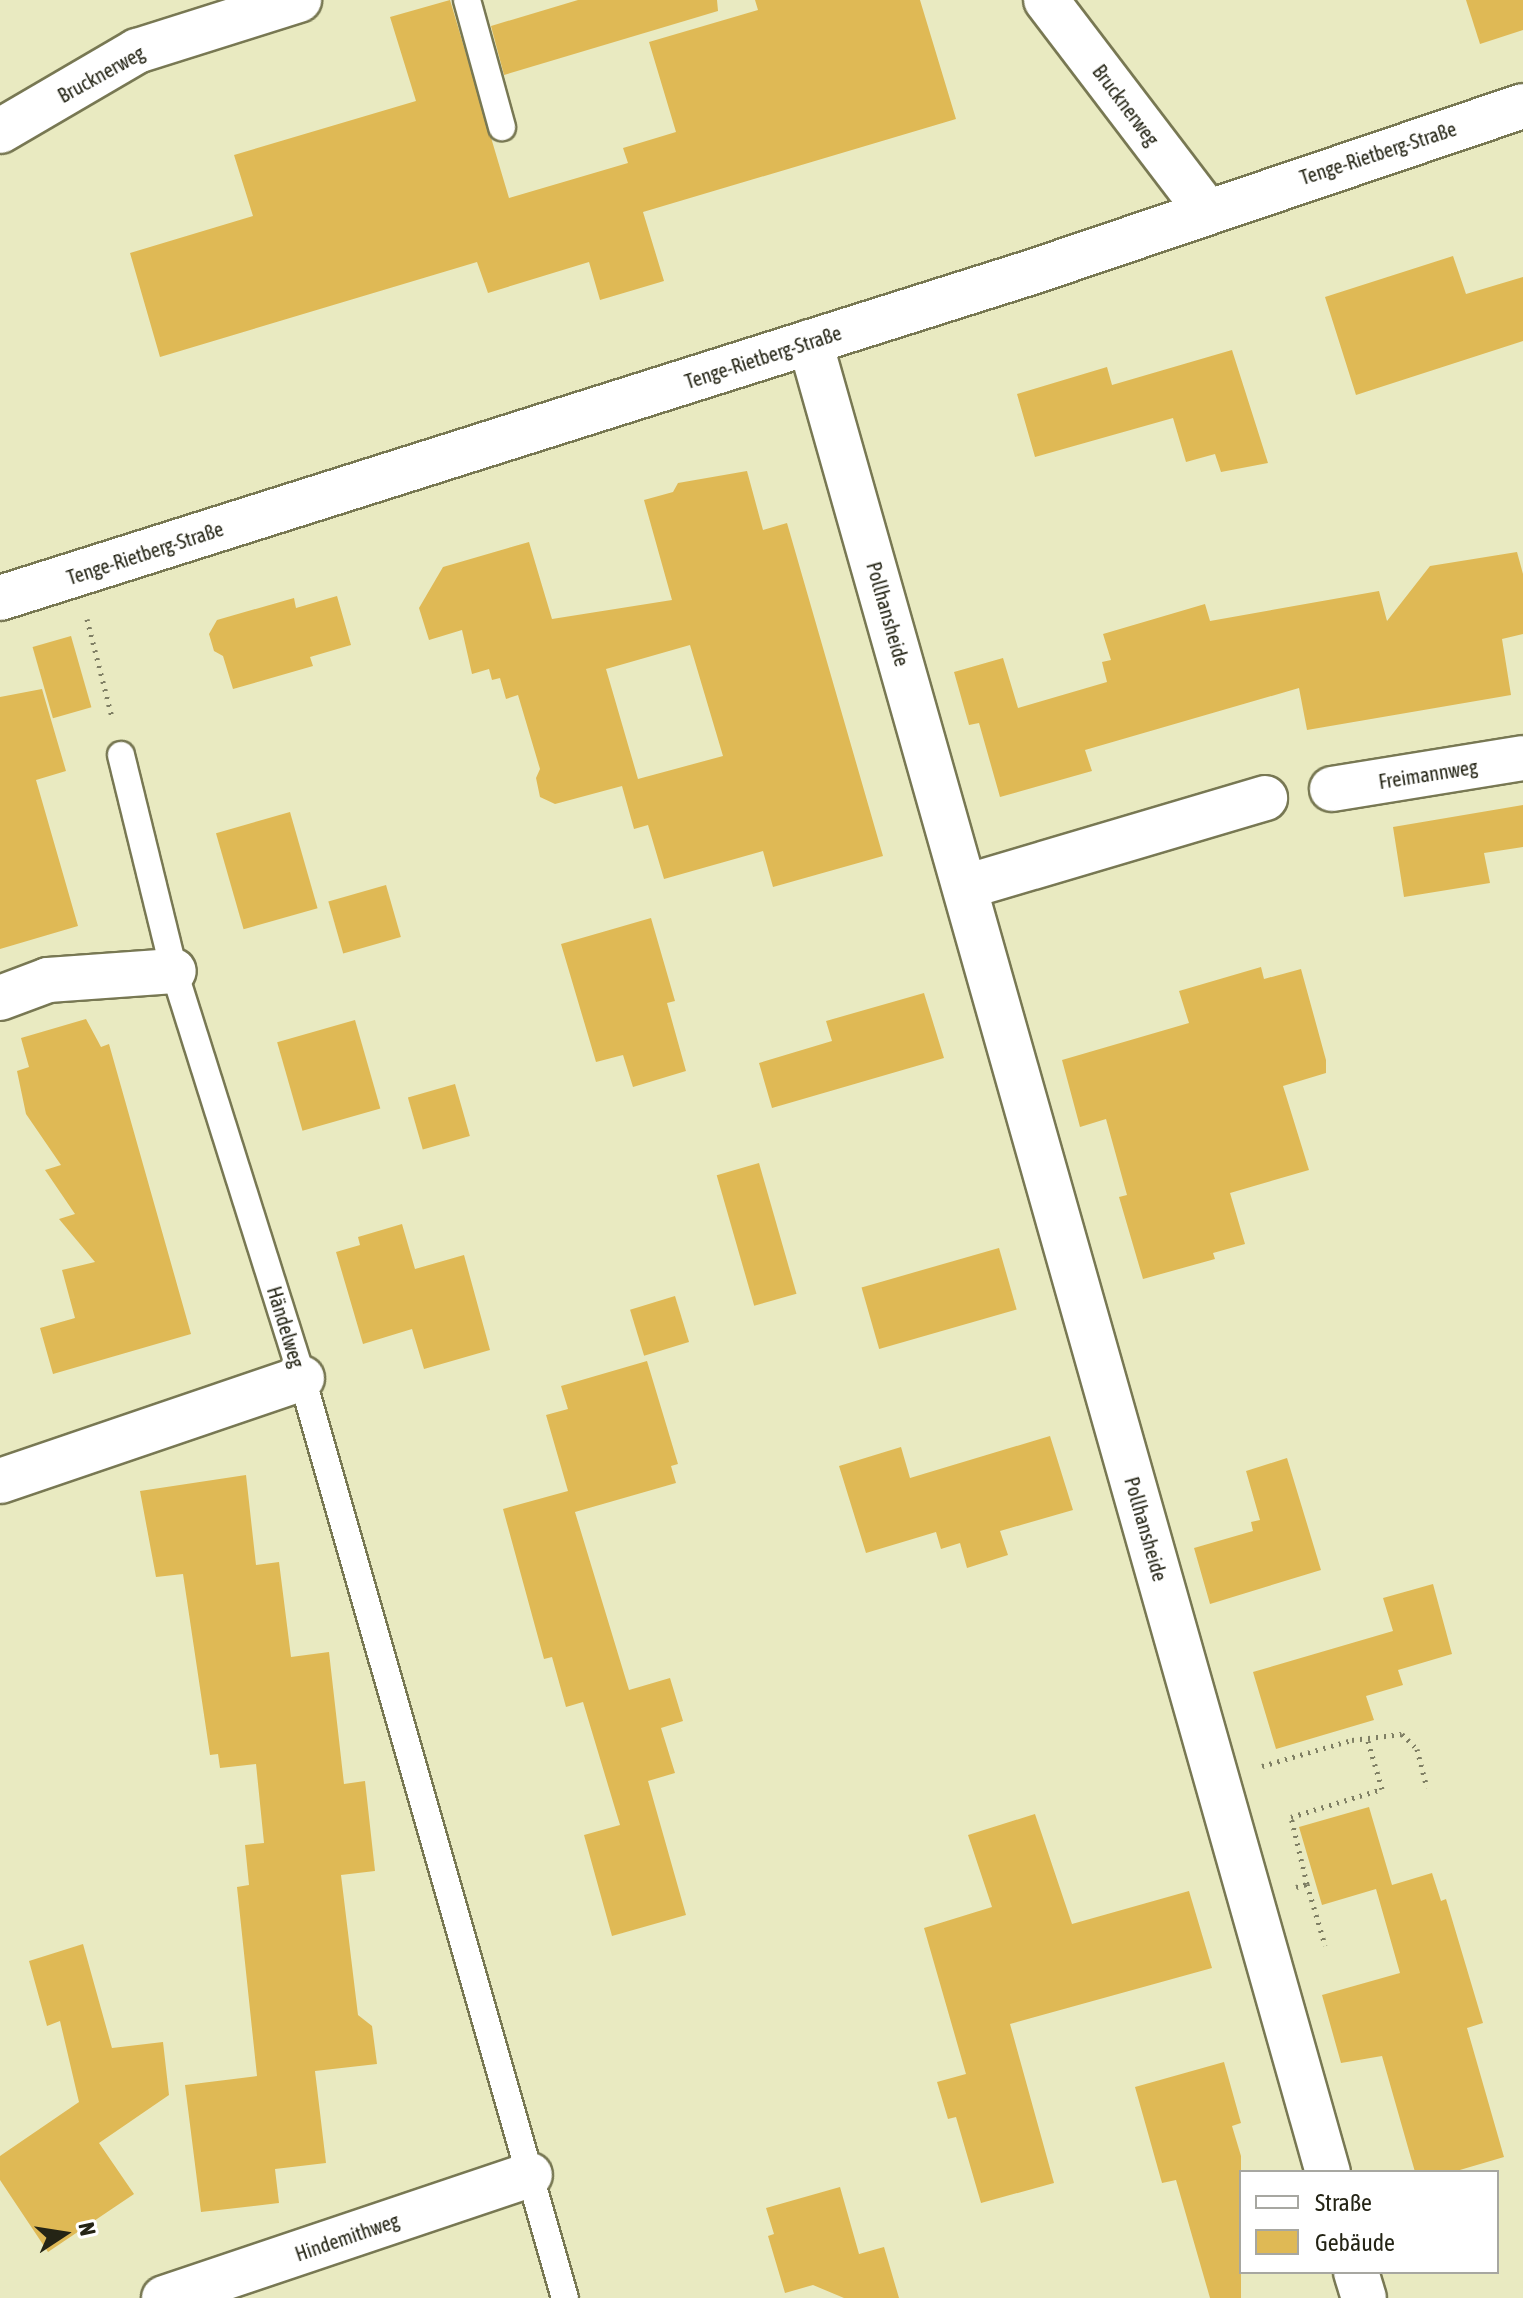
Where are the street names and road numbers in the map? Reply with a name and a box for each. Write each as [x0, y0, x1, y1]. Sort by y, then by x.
street label: Brucknerweg [53, 40, 149, 108]
street label: Brucknerweg [1088, 60, 1164, 150]
street label: Tenge-Rietberg-Straße [1297, 116, 1459, 190]
street label: Tenge-Rietberg-Straße [682, 320, 844, 394]
street label: Tenge-Rietberg-Straße [64, 516, 226, 590]
street label: Pollhansheide [862, 559, 914, 669]
street label: Freimannweg [1377, 754, 1479, 794]
street label: Händelweg [262, 1283, 310, 1371]
street label: Pollhansheide [1120, 1474, 1172, 1584]
street label: Hindemithweg [292, 2208, 402, 2266]

